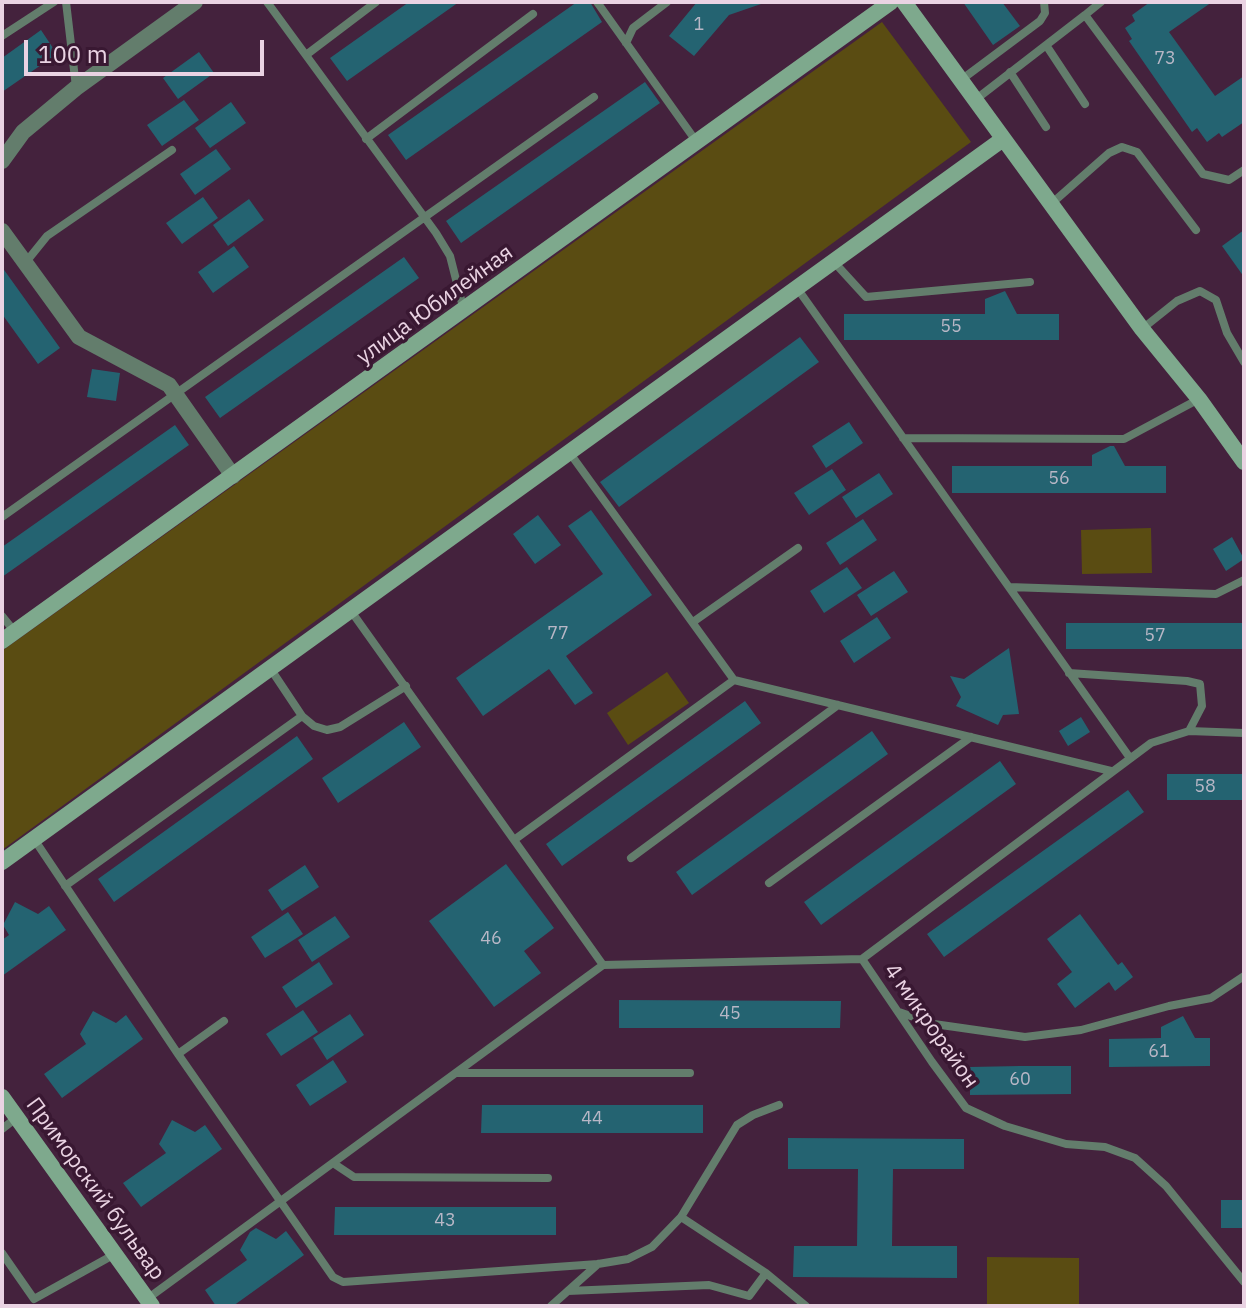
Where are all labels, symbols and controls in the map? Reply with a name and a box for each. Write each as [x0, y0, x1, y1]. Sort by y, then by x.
house number: 1 [694, 14, 704, 36]
scale bar [28, 24, 268, 74]
text: 100 m [38, 38, 108, 70]
house number: 73 [1154, 48, 1176, 70]
street label: улица Юбилейная [352, 240, 518, 370]
house number: 55 [940, 316, 962, 338]
house number: 56 [1048, 468, 1070, 490]
house number: 77 [547, 623, 569, 645]
house number: 57 [1144, 625, 1166, 647]
house number: 58 [1194, 776, 1216, 798]
house number: 46 [480, 928, 502, 950]
street label: 4 микрорайон [878, 958, 984, 1094]
house number: 45 [719, 1003, 741, 1025]
house number: 61 [1148, 1041, 1170, 1063]
house number: 60 [1009, 1069, 1031, 1091]
street label: Приморский бульвар [20, 1093, 170, 1285]
house number: 44 [581, 1108, 603, 1130]
house number: 43 [434, 1210, 456, 1232]

